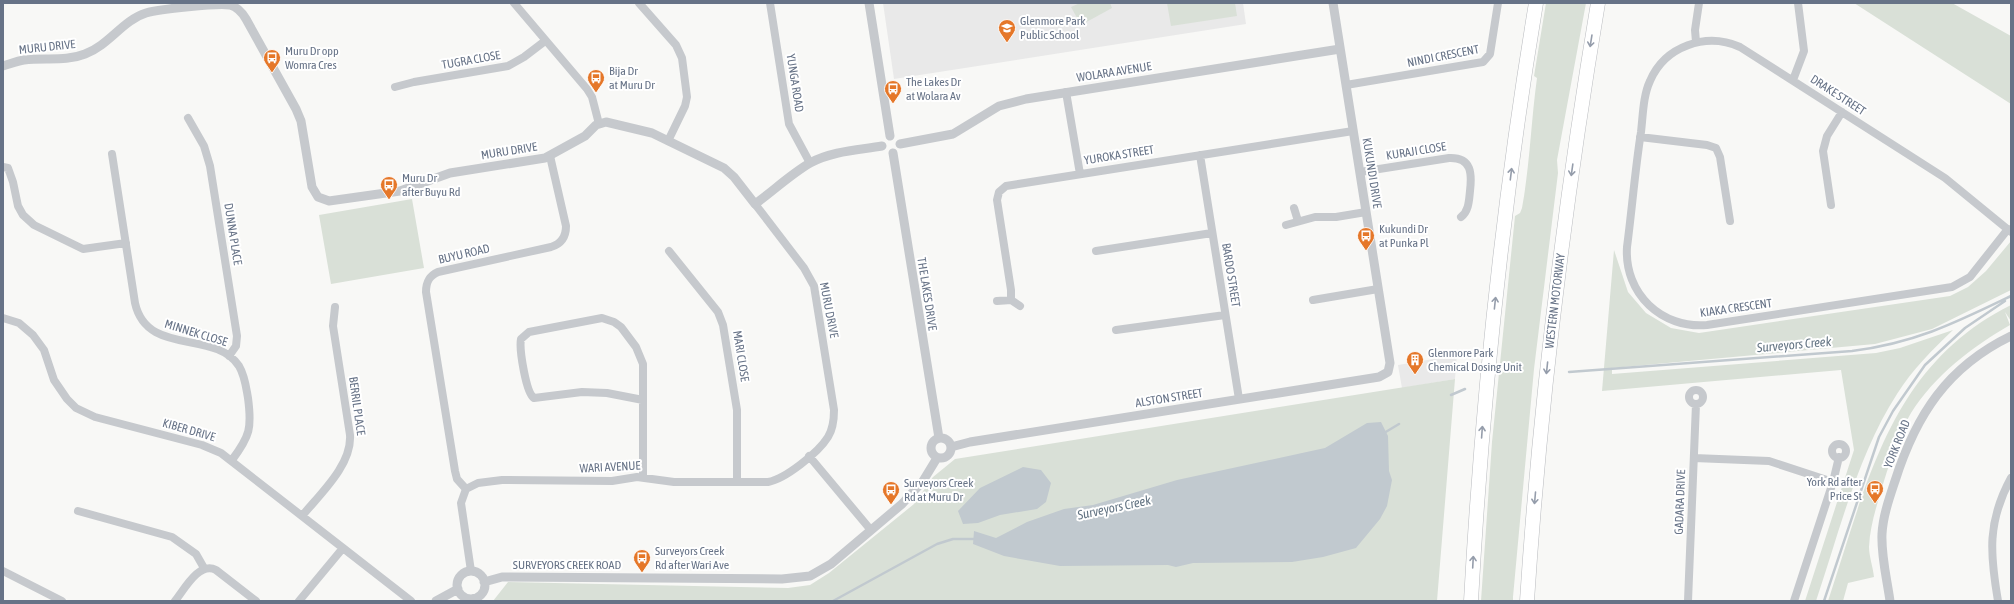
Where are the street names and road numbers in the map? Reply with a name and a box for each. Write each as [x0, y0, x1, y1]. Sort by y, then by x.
street label: MURU DRIVE [18, 37, 76, 57]
street label: NINDI CRESCENT [1406, 42, 1481, 70]
street label: TUGRA CLOSE [441, 48, 501, 72]
street label: YUNGA ROAD [783, 53, 807, 113]
street label: WOLARA AVENUE [1076, 59, 1152, 85]
street label: DRAKE STREET [1808, 72, 1869, 118]
street label: KUKUNDI DRIVE [1360, 137, 1384, 209]
street label: KURAJI CLOSE [1385, 139, 1447, 163]
street label: MURU DRIVE [480, 140, 538, 162]
street label: YUROKA STREET [1083, 142, 1156, 167]
street label: DUNNA PLACE [221, 202, 245, 266]
street label: BUYU ROAD [437, 241, 491, 267]
street label: BARDO STREET [1219, 242, 1243, 309]
street label: WESTERN MOTORWAY [1542, 252, 1568, 349]
street label: THE LAKES DRIVE [914, 256, 940, 332]
street label: MURU DRIVE [817, 281, 841, 339]
street label: KIAKA CRESCENT [1699, 296, 1774, 320]
street label: MINNEK CLOSE [163, 317, 229, 349]
street label: MARI CLOSE [730, 329, 752, 383]
street label: BERRIL PLACE [346, 376, 368, 436]
street label: ALSTON STREET [1134, 386, 1204, 410]
street label: KIBER DRIVE [161, 416, 217, 444]
street label: YORK ROAD [1881, 417, 1913, 470]
street label: WARI AVENUE [579, 458, 641, 476]
street label: GADARA DRIVE [1672, 469, 1688, 535]
street label: SURVEYORS CREEK ROAD [513, 558, 621, 572]

